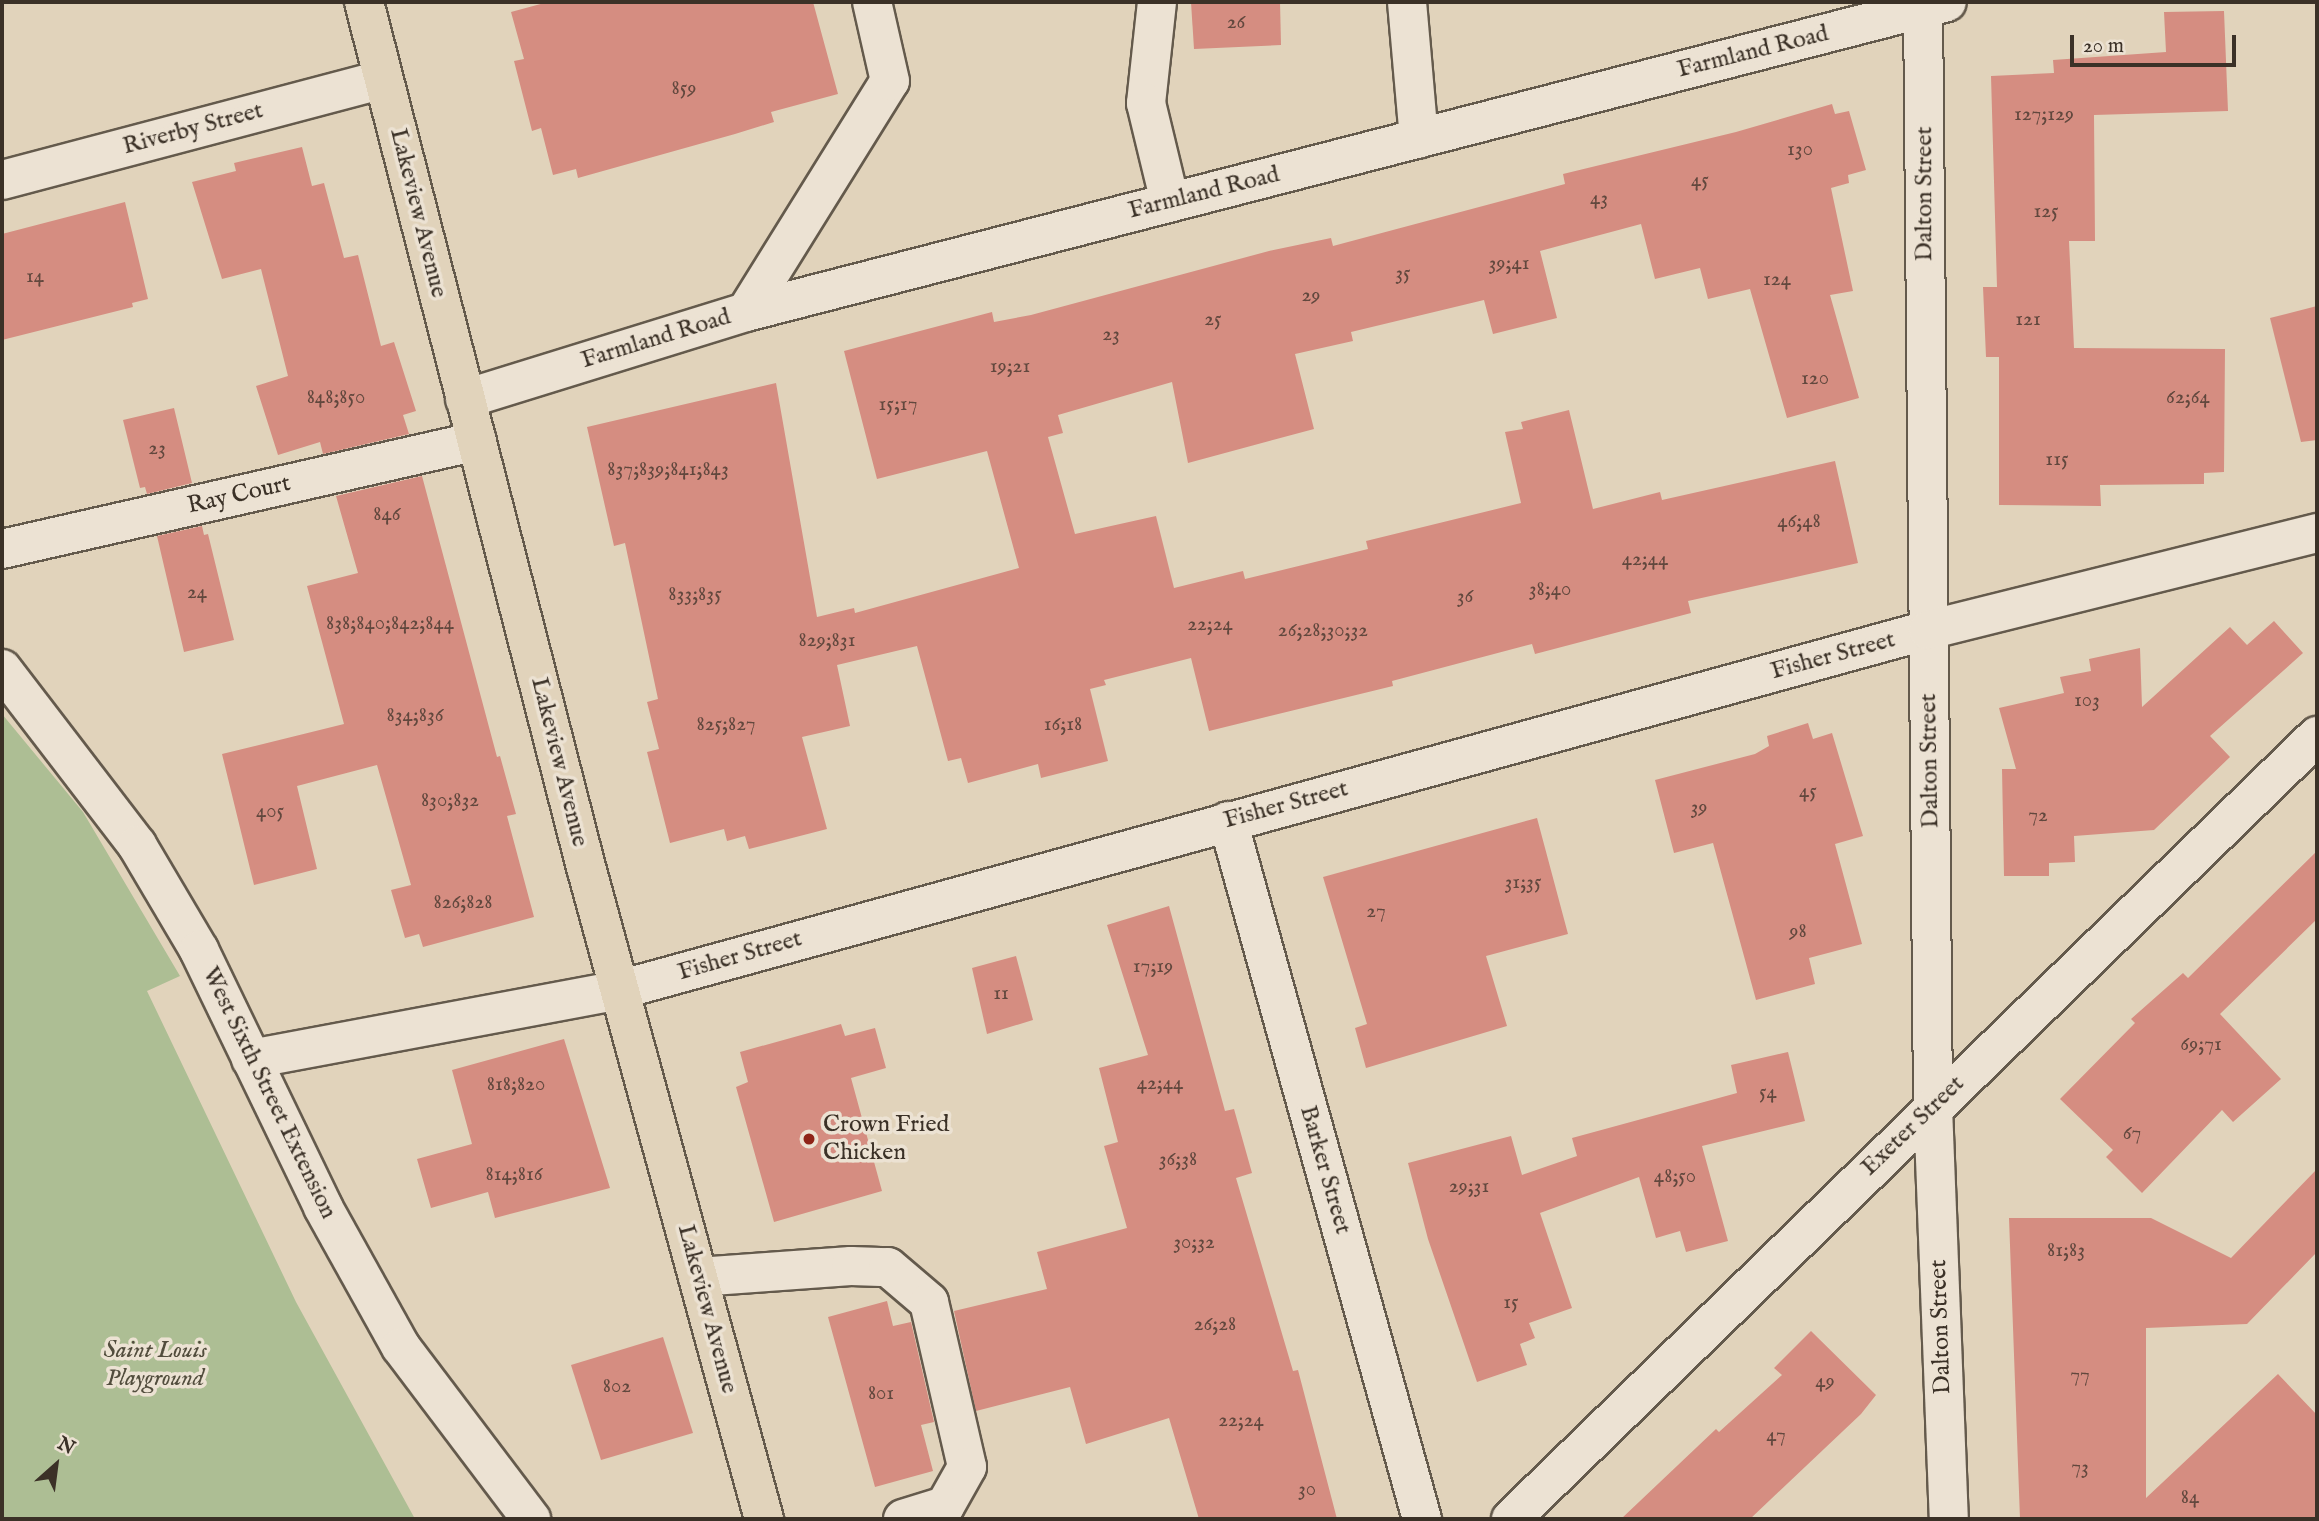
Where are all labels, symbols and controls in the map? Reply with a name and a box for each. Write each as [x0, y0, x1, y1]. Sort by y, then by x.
house number: 26 [1227, 10, 1245, 36]
street label: Farmland Road [1675, 19, 1831, 85]
scale bar [2074, 21, 2240, 65]
text: 20 m [2083, 33, 2124, 60]
house number: 859 [671, 76, 697, 102]
street label: Riverby Street [120, 96, 266, 162]
house number: 127;129 [2014, 102, 2074, 128]
street label: Lakeview Avenue [383, 125, 453, 301]
street label: Dalton Street [1911, 127, 1939, 261]
house number: 130 [1787, 137, 1813, 163]
street label: Farmland Road [1126, 160, 1282, 226]
house number: 45 [1691, 168, 1709, 194]
house number: 43 [1590, 186, 1608, 212]
house number: 125 [2033, 199, 2059, 225]
house number: 39;41 [1488, 251, 1530, 277]
house number: 35 [1395, 261, 1411, 287]
house number: 14 [26, 264, 44, 290]
house number: 124 [1763, 267, 1791, 293]
house number: 29 [1301, 283, 1321, 309]
street label: Farmland Road [578, 303, 734, 375]
house number: 25 [1204, 307, 1222, 333]
house number: 121 [2015, 307, 2041, 333]
house number: 23 [1102, 322, 1120, 348]
house number: 19;21 [990, 354, 1030, 380]
house number: 120 [1801, 366, 1829, 392]
house number: 848;850 [307, 385, 365, 411]
house number: 62;64 [2166, 385, 2210, 411]
house number: 15;17 [879, 392, 917, 418]
house number: 23 [148, 436, 166, 462]
house number: 115 [2045, 447, 2069, 473]
house number: 837;839;841;843 [607, 457, 729, 483]
street label: Ray Court [185, 469, 293, 521]
house number: 846 [373, 502, 401, 528]
house number: 46;48 [1777, 509, 1821, 535]
house number: 42;44 [1622, 547, 1668, 573]
house number: 38;40 [1529, 577, 1571, 603]
house number: 24 [187, 580, 207, 606]
house number: 833;835 [668, 582, 722, 608]
house number: 36 [1457, 584, 1473, 610]
house number: 838;840;842;844 [326, 611, 454, 637]
house number: 22;24 [1187, 612, 1233, 638]
house number: 26;28;30;32 [1278, 618, 1368, 644]
street label: Fisher Street [1768, 626, 1898, 686]
house number: 829;831 [798, 628, 856, 654]
street label: Lakeview Avenue [524, 674, 594, 850]
house number: 103 [2074, 688, 2100, 714]
street label: Dalton Street [1914, 693, 1946, 829]
house number: 834;836 [386, 703, 444, 729]
house number: 825;827 [696, 712, 756, 738]
house number: 16;18 [1044, 712, 1082, 738]
street label: Fisher Street [1221, 775, 1351, 835]
house number: 45 [1799, 779, 1817, 805]
house number: 830;832 [421, 788, 479, 814]
house number: 39 [1690, 795, 1708, 821]
house number: 405 [256, 799, 284, 825]
house number: 72 [2028, 803, 2048, 829]
house number: 31;35 [1504, 870, 1542, 896]
house number: 826;828 [433, 890, 493, 916]
house number: 27 [1366, 899, 1386, 925]
house number: 98 [1789, 919, 1807, 945]
street label: Fisher Street [675, 925, 805, 987]
house number: 17;19 [1133, 954, 1173, 980]
street label: West Sixth Street Extension [195, 962, 343, 1224]
house number: 11 [993, 981, 1009, 1007]
house number: 69;71 [2180, 1032, 2222, 1058]
street label: Exeter Street [1856, 1070, 1970, 1182]
house number: 42;44 [1137, 1071, 1183, 1097]
house number: 818;820 [487, 1072, 545, 1098]
house number: 54 [1759, 1080, 1777, 1106]
street label: Barker Street [1293, 1102, 1357, 1238]
place label: Crown Fried Chicken [823, 1111, 949, 1167]
house number: 67 [2123, 1121, 2141, 1147]
marker: Crown Fried Chicken [801, 1131, 817, 1147]
house number: 36;38 [1159, 1147, 1197, 1173]
house number: 814;816 [485, 1162, 543, 1188]
house number: 48;50 [1654, 1164, 1696, 1190]
house number: 29;31 [1449, 1174, 1489, 1200]
street label: Lakeview Avenue [671, 1221, 743, 1397]
house number: 30;32 [1173, 1230, 1215, 1256]
house number: 81;83 [2047, 1238, 2085, 1264]
street label: Dalton Street [1924, 1259, 1958, 1395]
house number: 15 [1503, 1290, 1519, 1316]
house number: 26;28 [1194, 1312, 1236, 1338]
park label: Saint Louis Playground [103, 1337, 207, 1393]
house number: 77 [2070, 1363, 2090, 1389]
house number: 49 [1815, 1369, 1835, 1395]
house number: 802 [603, 1374, 631, 1400]
house number: 801 [868, 1381, 894, 1407]
house number: 22;24 [1218, 1408, 1264, 1434]
house number: 47 [1766, 1423, 1786, 1449]
north arrow [21, 1430, 91, 1500]
text: N [53, 1432, 79, 1461]
house number: 73 [2071, 1455, 2089, 1481]
house number: 30 [1298, 1477, 1316, 1503]
house number: 84 [2181, 1485, 2199, 1511]

